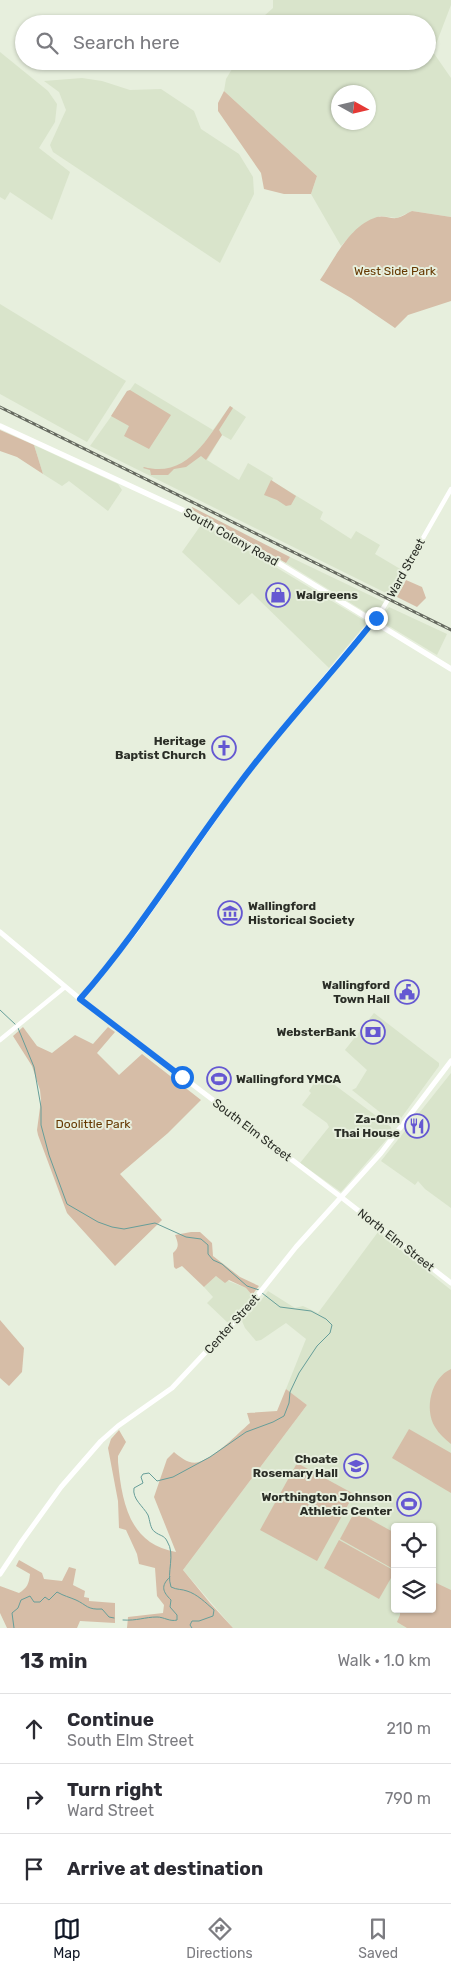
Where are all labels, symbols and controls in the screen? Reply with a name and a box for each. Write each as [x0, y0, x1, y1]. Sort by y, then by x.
search box [15, 15, 436, 70]
icon: search [33, 29, 61, 57]
text: Search here [73, 31, 180, 54]
north arrow [331, 85, 376, 130]
park label: West Side Park [354, 264, 437, 278]
street label: South Colony Road [181, 505, 281, 569]
street label: Ward Street [384, 536, 428, 600]
shop icon: Walgreens [265, 582, 291, 608]
place label: Walgreens [296, 588, 358, 602]
route end [365, 607, 388, 630]
place label: Heritage Baptist Church [115, 734, 206, 762]
church icon: Heritage Baptist Church [211, 735, 237, 761]
place label: Wallingford Historical Society [248, 899, 355, 927]
museum icon: Wallingford Historical Society [217, 900, 243, 926]
place label: Wallingford Town Hall [322, 978, 390, 1006]
public building icon: Wallingford Town Hall [394, 979, 420, 1005]
bank icon: WebsterBank [360, 1019, 386, 1045]
place label: WebsterBank [276, 1025, 356, 1039]
route start [171, 1066, 194, 1089]
sports icon: Wallingford YMCA [206, 1066, 232, 1092]
place label: Wallingford YMCA [236, 1072, 342, 1086]
street label: South Elm Street [210, 1096, 294, 1164]
place label: Za-Onn Thai House [334, 1112, 400, 1140]
restaurant icon: Za-Onn Thai House [404, 1113, 430, 1139]
park label: Doolittle Park [56, 1117, 131, 1131]
street label: North Elm Street [355, 1206, 437, 1274]
street label: Center Street [202, 1291, 263, 1357]
place label: Choate Rosemary Hall [253, 1452, 338, 1480]
school or university icon: Choate Rosemary Hall [343, 1453, 369, 1479]
place label: Worthington Johnson Athletic Center [262, 1490, 393, 1518]
sports icon: Worthington Johnson Athletic Center [396, 1491, 422, 1517]
map controls [391, 1523, 436, 1613]
button: locate [391, 1523, 436, 1568]
button: layers [391, 1568, 436, 1613]
text: 13 min [20, 1648, 88, 1673]
text: Walk · 1.0 km [337, 1651, 431, 1670]
text: Continue [67, 1708, 154, 1731]
icon: ahead [20, 1715, 48, 1743]
text: 210 m [386, 1719, 431, 1738]
text: South Elm Street [67, 1731, 194, 1750]
text: Turn right [67, 1778, 162, 1801]
icon: right [20, 1785, 48, 1813]
text: 790 m [385, 1789, 431, 1808]
text: Ward Street [67, 1801, 154, 1820]
icon: arrive [20, 1855, 48, 1883]
text: Arrive at destination [67, 1857, 263, 1880]
tab: Map [53, 1915, 81, 1962]
tab: Directions [186, 1915, 253, 1962]
tab: Saved [358, 1915, 398, 1962]

